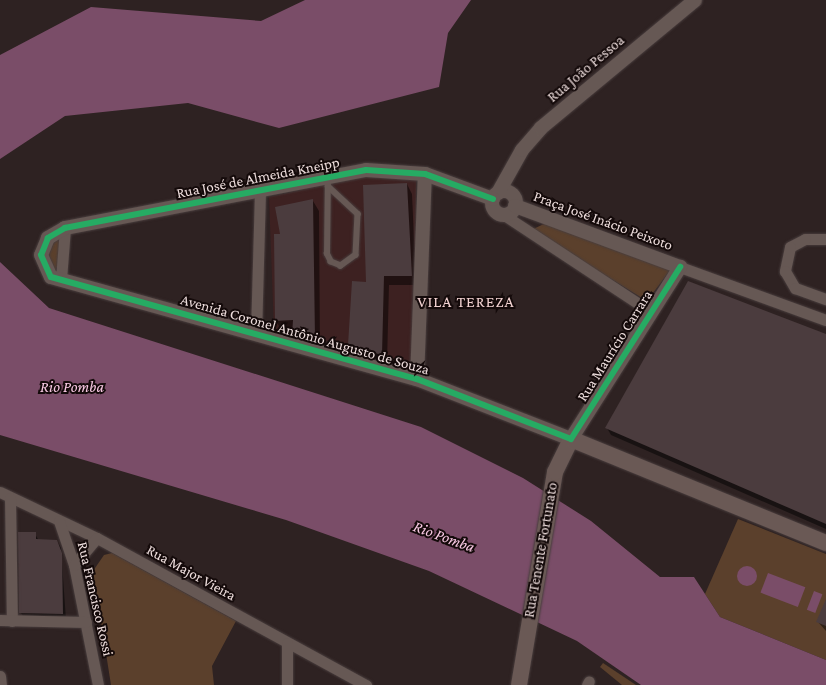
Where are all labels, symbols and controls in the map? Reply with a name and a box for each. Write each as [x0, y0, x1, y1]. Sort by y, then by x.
street label: Rua João Pessoa [544, 32, 628, 106]
street label: Rua José de Almeida Kneipp [175, 153, 341, 203]
street label: Praça José Inácio Peixoto [531, 187, 675, 255]
street label: Rua Maurício Carrara [573, 287, 657, 405]
street label: Avenida Coronel Antônio Augusto de Souza [179, 291, 431, 379]
district label: VILA TEREZA [416, 292, 516, 312]
water label: Rio Pomba [40, 377, 104, 397]
street label: Rua Tenente Fortunato [520, 481, 562, 619]
water label: Rio Pomba [411, 517, 477, 557]
street label: Rua Francisco Rossi [73, 540, 117, 658]
street label: Rua Major Vieira [143, 541, 239, 605]

